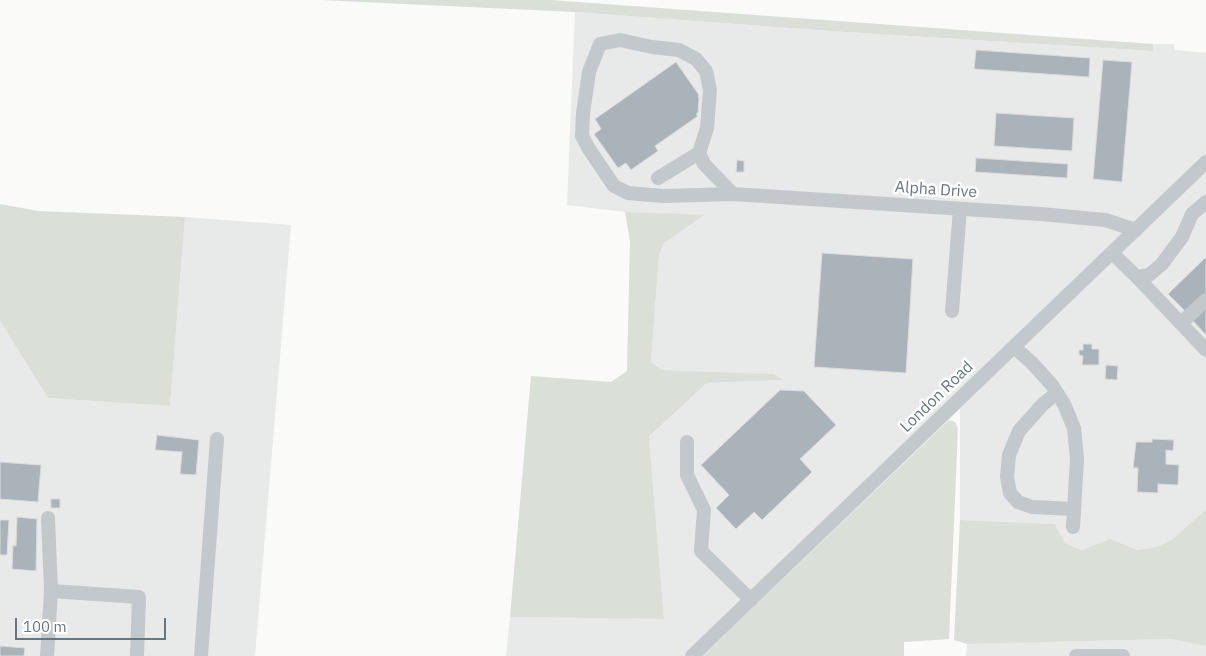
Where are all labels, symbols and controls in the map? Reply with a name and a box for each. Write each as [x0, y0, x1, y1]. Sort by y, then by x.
street label: Alpha Drive [894, 178, 978, 202]
street label: London Road [897, 358, 977, 436]
scale bar [18, 608, 169, 640]
text: 100 m [23, 617, 67, 636]

